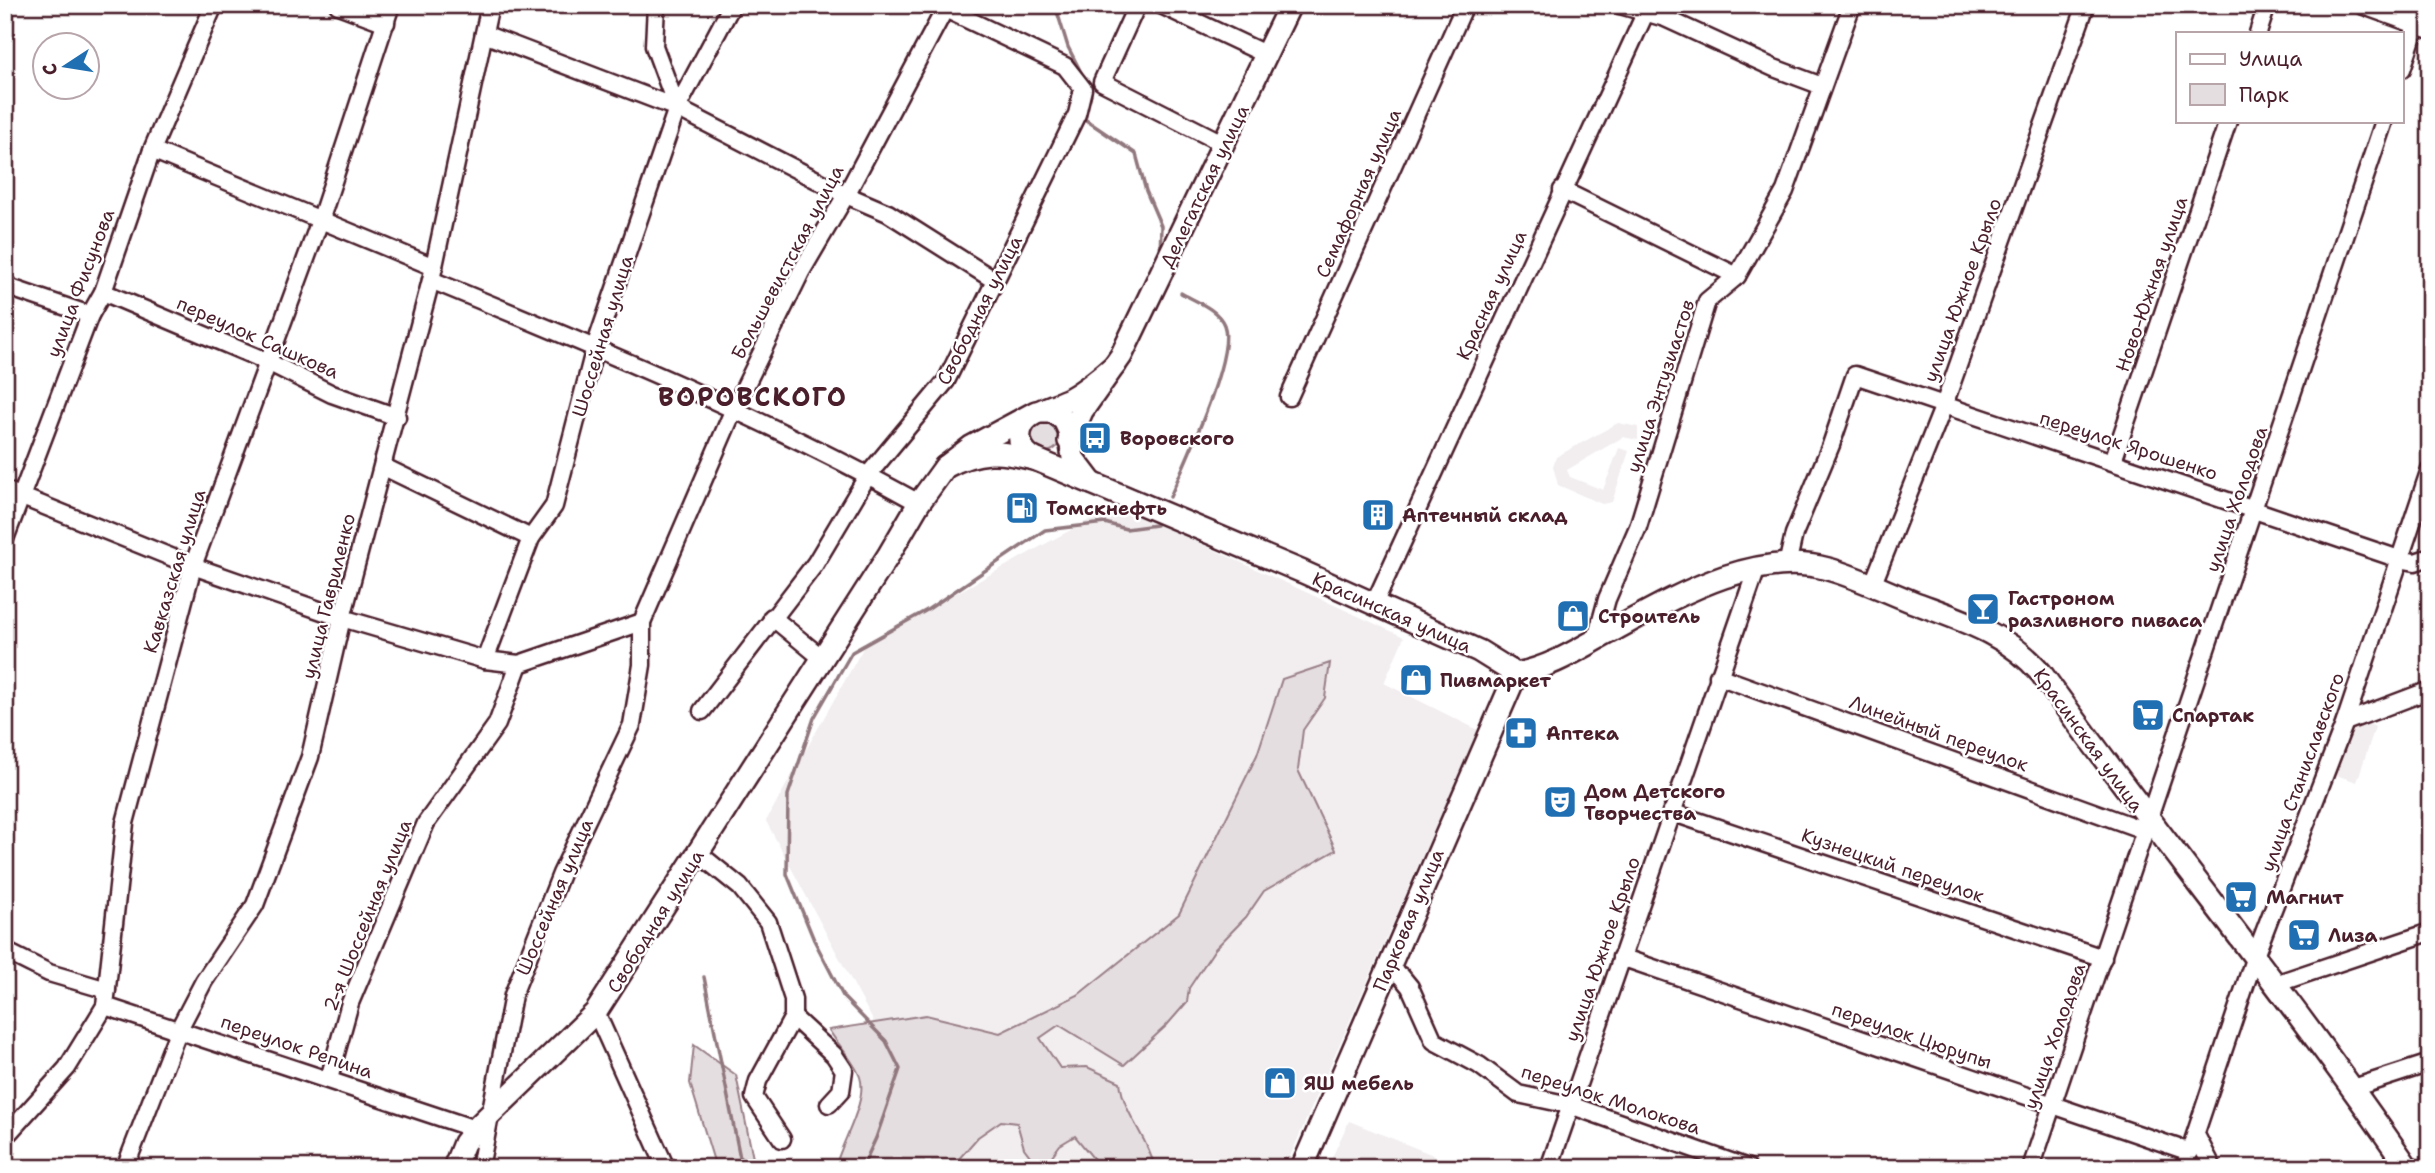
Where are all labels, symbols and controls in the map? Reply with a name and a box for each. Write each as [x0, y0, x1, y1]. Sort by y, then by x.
north arrow [32, 32, 102, 102]
legend [2176, 32, 2404, 122]
text: Улица [2239, 45, 2302, 73]
text: С [36, 61, 63, 78]
text: Парк [2239, 81, 2289, 109]
street label: Делегатская улица [1154, 100, 1255, 272]
street label: Семафорная улица [1310, 104, 1407, 282]
street label: Большевистская улица [726, 161, 849, 364]
street label: Ново-Южная улица [2110, 193, 2193, 375]
street label: улица Южное Крыло [1918, 195, 2007, 386]
street label: улица Фисунова [41, 205, 120, 361]
street label: Красная улица [1450, 226, 1533, 364]
street label: Свободная улица [931, 231, 1028, 389]
street label: Шоссейная улица [566, 252, 639, 420]
street label: переулок Сашкова [173, 290, 343, 385]
street label: улица Энтузиастов [1621, 296, 1700, 476]
district label: ВОРОВСКОГО [658, 379, 848, 414]
street label: переулок Ярошенко [2037, 405, 2221, 486]
bus stop icon: Воровского [1076, 419, 1114, 457]
street label: улица Холодова [2200, 423, 2273, 576]
place label: Воровского [1120, 426, 1234, 451]
street label: Кавказская улица [138, 486, 211, 656]
fuel station icon: Томскнефть [1003, 489, 1041, 527]
place label: Томскнефть [1046, 496, 1167, 521]
building icon: Аптечный склад [1359, 496, 1397, 534]
place label: Аптечный склад [1402, 503, 1568, 528]
street label: улица Гавриленко [296, 511, 361, 682]
street label: Красинская улица [1308, 566, 1476, 659]
place label: Гастроном разливного пиваса [2008, 586, 2202, 633]
bar icon: Гастроном разливного пиваса [1964, 590, 2002, 628]
shop icon: Строитель [1554, 597, 1592, 635]
place label: Строитель [1598, 604, 1700, 629]
shop icon: Пивмаркет [1397, 661, 1435, 699]
street label: Красинская улица [2028, 663, 2149, 817]
place label: Пивмаркет [1440, 668, 1552, 693]
street label: улица Станиславского [2255, 669, 2350, 875]
street label: Линейный переулок [1846, 689, 2032, 777]
supermarket icon: Спартак [2129, 696, 2167, 734]
place label: Спартак [2172, 703, 2254, 728]
pharmacy icon: Аптека [1502, 714, 1540, 752]
place label: Аптека [1546, 721, 1619, 746]
place label: Дом Детского Творчества [1584, 779, 1725, 826]
theatre icon: Дом Детского Творчества [1541, 783, 1579, 821]
street label: 2-я Шоссейная улица [318, 815, 417, 1015]
street label: Шоссейная улица [510, 815, 599, 979]
street label: Кузнецкий переулок [1798, 822, 1988, 909]
street label: Свободная улица [601, 845, 710, 998]
street label: Парковая улица [1367, 845, 1450, 995]
street label: улица Южное Крыло [1559, 853, 1646, 1045]
supermarket icon: Магнит [2222, 878, 2260, 916]
place label: Магнит [2266, 885, 2344, 910]
supermarket icon: Лиза [2285, 916, 2323, 954]
place label: Лиза [2328, 923, 2377, 948]
street label: улица Холодова [2018, 960, 2091, 1113]
street label: переулок Цюрупы [1828, 996, 1995, 1075]
street label: переулок Репина [218, 1009, 376, 1084]
street label: переулок Молокова [1518, 1059, 1704, 1140]
shop icon: ЯШ мебель [1261, 1064, 1299, 1102]
place label: ЯШ мебель [1304, 1071, 1414, 1096]

